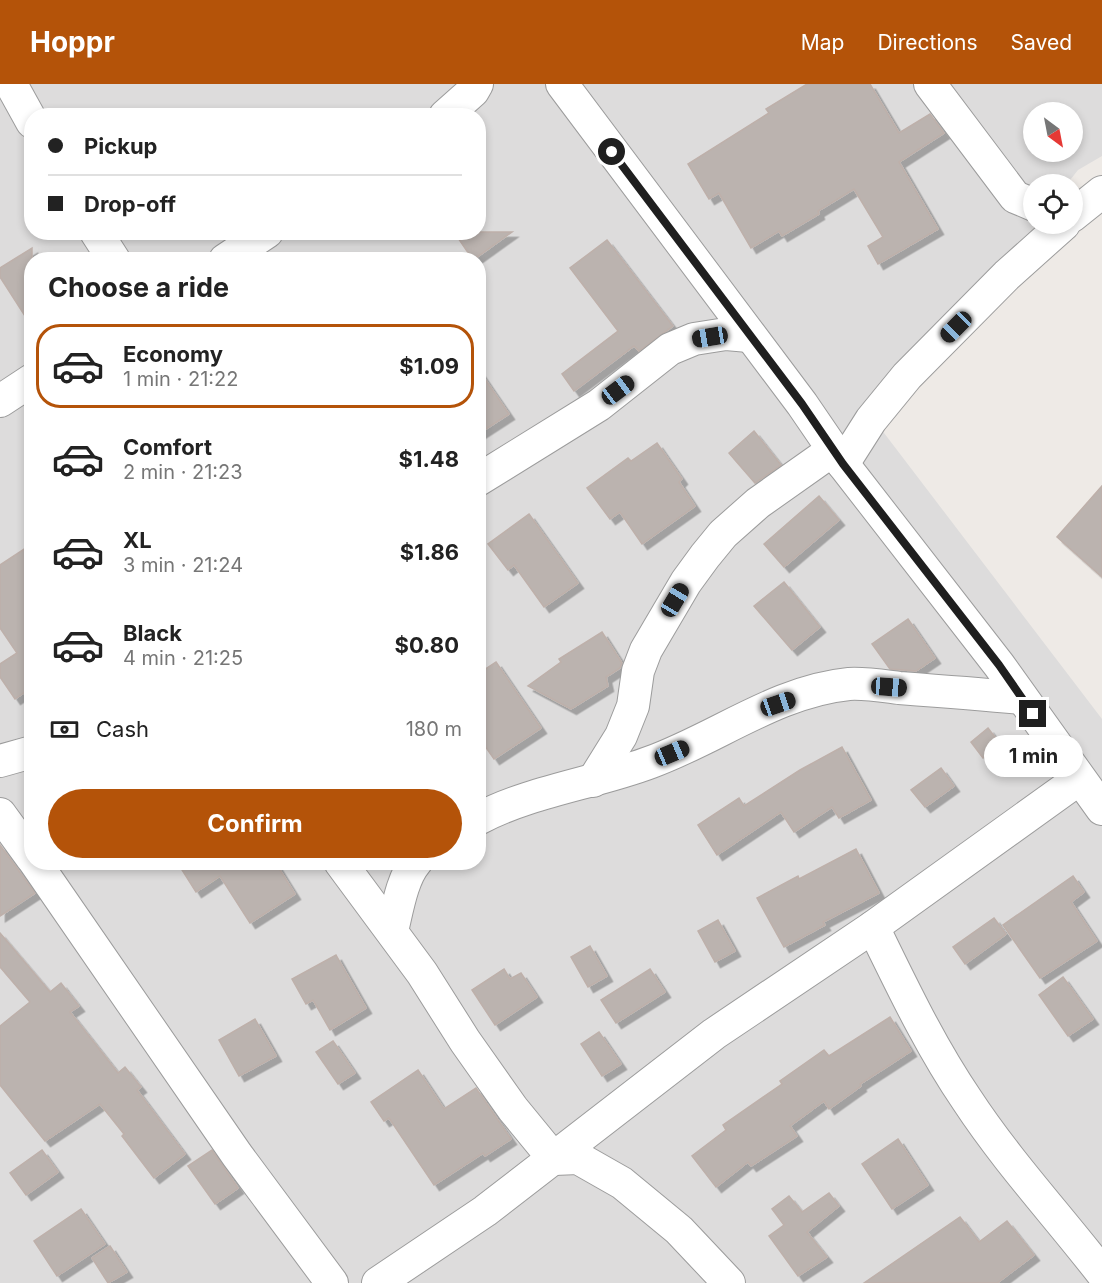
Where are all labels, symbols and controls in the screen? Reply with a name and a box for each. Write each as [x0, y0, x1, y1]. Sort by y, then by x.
text: Hoppr [30, 25, 115, 59]
text: Map [801, 30, 844, 55]
text: Directions [877, 30, 978, 55]
text: Saved [1011, 30, 1072, 55]
north arrow [1023, 102, 1083, 162]
map controls [1023, 102, 1083, 234]
text: Pickup [84, 133, 158, 159]
route start [598, 138, 625, 165]
button: locate [1023, 174, 1083, 234]
text: Drop-off [84, 191, 176, 217]
text: Choose a ride [48, 271, 229, 304]
car [937, 308, 975, 346]
car [691, 325, 729, 349]
icon: car [51, 339, 105, 393]
text: Economy [123, 341, 223, 367]
text: $1.09 [399, 353, 459, 379]
text: 1 min · 21:22 [123, 367, 238, 391]
car [598, 372, 638, 408]
icon: car [51, 432, 105, 486]
text: Comfort [123, 434, 212, 460]
text: $1.48 [399, 446, 459, 472]
text: 2 min · 21:23 [123, 460, 243, 484]
icon: car [51, 525, 105, 579]
text: XL [123, 527, 152, 553]
text: $1.86 [400, 539, 459, 565]
text: 3 min · 21:24 [123, 553, 243, 577]
car [658, 580, 692, 620]
icon: car [51, 618, 105, 672]
text: Black [123, 620, 182, 646]
text: $0.80 [395, 632, 459, 658]
text: 4 min · 21:25 [123, 646, 243, 670]
car [870, 677, 908, 697]
car [758, 690, 798, 718]
route end [1019, 700, 1046, 727]
icon: cash [48, 713, 81, 746]
text: Cash [96, 716, 149, 742]
text: 180 m [406, 717, 462, 741]
callout: 1 min [984, 735, 1082, 777]
car [652, 738, 692, 768]
text: 1 min [1009, 744, 1058, 768]
button: Confirm [48, 789, 462, 858]

